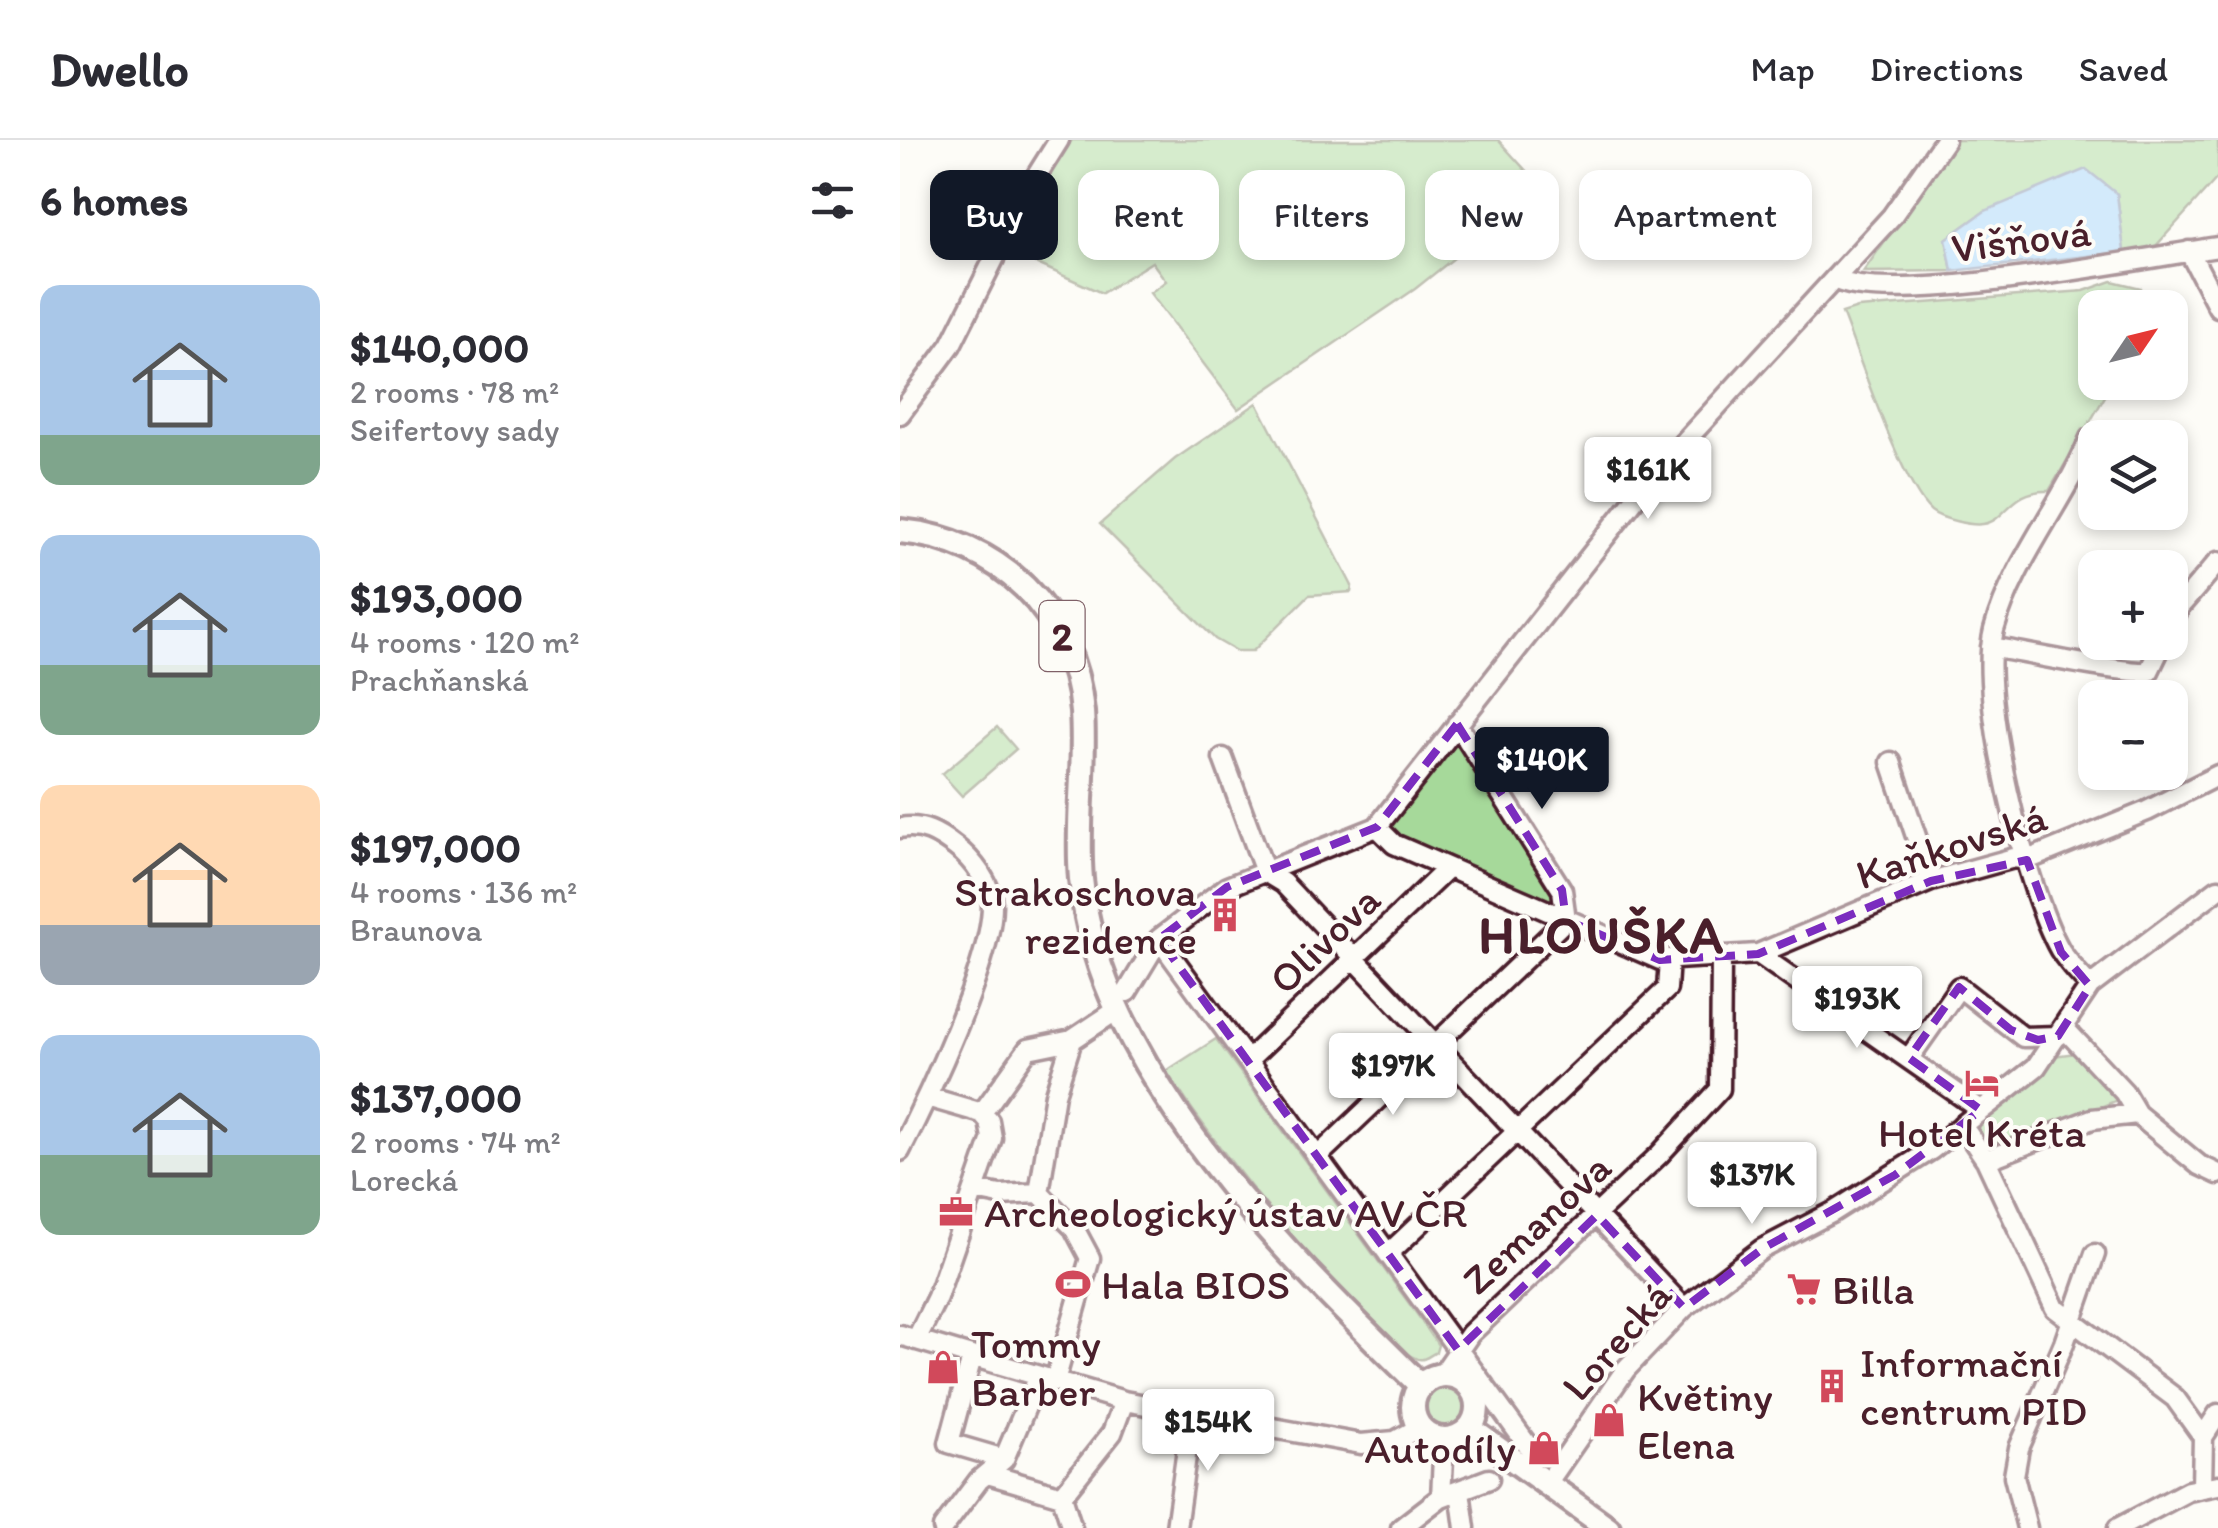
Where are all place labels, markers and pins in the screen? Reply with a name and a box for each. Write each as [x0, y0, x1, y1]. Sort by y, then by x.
pin: $161K [1578, 437, 1718, 522]
pin: $140K [1472, 727, 1612, 812]
place label: Strakoschova rezidence [954, 866, 1197, 965]
building icon: Strakoschova rezidence [1206, 896, 1244, 934]
pin: $193K [1787, 966, 1927, 1051]
pin: $197K [1323, 1033, 1463, 1118]
hotel icon: Hotel Kréta [1963, 1064, 2001, 1102]
place label: Hotel Kréta [1878, 1107, 2086, 1158]
pin: $137K [1682, 1142, 1822, 1227]
place label: Archeologický ústav AV ČR [984, 1187, 1467, 1238]
office icon: Archeologický ústav AV ČR [937, 1193, 975, 1231]
place label: Hala BIOS [1101, 1259, 1290, 1310]
place label: Billa [1832, 1264, 1914, 1315]
sports icon: Hala BIOS [1054, 1265, 1092, 1303]
supermarket icon: Billa [1785, 1270, 1823, 1308]
place label: Tommy Barber [971, 1318, 1101, 1417]
place label: Informační centrum PID [1860, 1337, 2087, 1436]
shop icon: Tommy Barber [924, 1348, 962, 1386]
building icon: Informační centrum PID [1813, 1367, 1851, 1405]
place label: Květiny Elena [1637, 1371, 1773, 1470]
pin: $154K [1138, 1389, 1278, 1474]
shop icon: Květiny Elena [1590, 1401, 1628, 1439]
place label: Autodíly [1364, 1423, 1516, 1474]
shop icon: Autodíly [1525, 1429, 1563, 1467]

